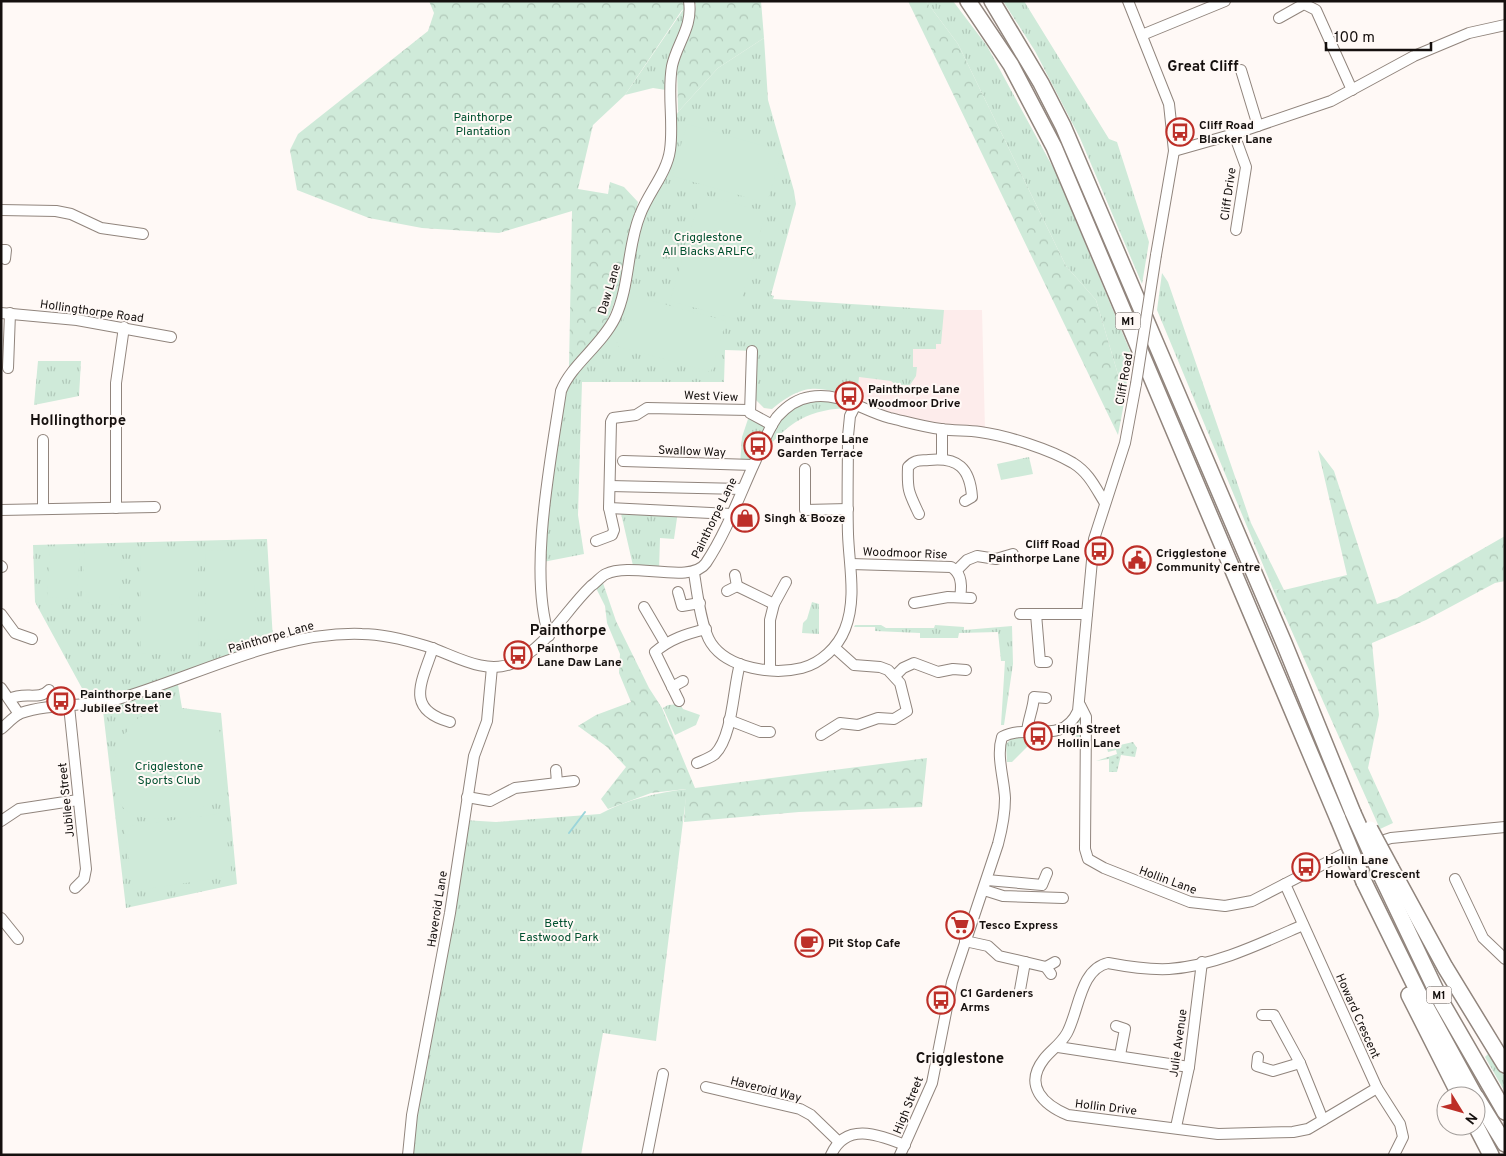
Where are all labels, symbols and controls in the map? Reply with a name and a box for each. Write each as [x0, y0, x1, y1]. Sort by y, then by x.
scale bar [1326, 20, 1431, 52]
text: 100 m [1334, 29, 1375, 48]
district label: Great Cliff [1167, 58, 1239, 77]
park label: Painthorpe Plantation [453, 110, 513, 140]
bus stop icon: Cliff Road Blacker Lane [1165, 117, 1195, 147]
place label: Cliff Road Blacker Lane [1199, 118, 1273, 148]
street label: Cliff Drive [1217, 167, 1241, 222]
park label: Crigglestone All Blacks ARLFC [662, 230, 754, 260]
street label: Daw Lane [595, 262, 625, 317]
street label: Hollingthorpe Road [39, 297, 145, 327]
road number: M1 [1116, 312, 1140, 330]
street label: Cliff Road [1113, 352, 1137, 406]
bus stop icon: Painthorpe Lane Woodmoor Drive [834, 381, 864, 411]
place label: Painthorpe Lane Woodmoor Drive [868, 382, 961, 412]
street label: West View [684, 388, 739, 406]
district label: Hollingthorpe [30, 412, 126, 431]
bus stop icon: Painthorpe Lane Garden Terrace [743, 431, 773, 461]
place label: Painthorpe Lane Garden Terrace [777, 432, 869, 462]
street label: Swallow Way [658, 443, 726, 461]
street label: Painthorpe Lane [688, 475, 742, 562]
shop icon: Singh & Booze [730, 503, 760, 533]
place label: Singh & Booze [764, 511, 846, 527]
bus stop icon: Cliff Road Painthorpe Lane [1084, 536, 1114, 566]
place label: Cliff Road Painthorpe Lane [988, 537, 1080, 567]
street label: Woodmoor Rise [862, 545, 948, 563]
public building icon: Crigglestone Community Centre [1122, 545, 1152, 575]
place label: Crigglestone Community Centre [1156, 546, 1261, 576]
street label: Painthorpe Lane [227, 618, 316, 658]
district label: Painthorpe [530, 622, 606, 641]
bus stop icon: Painthorpe Lane Daw Lane [503, 640, 533, 670]
place label: Painthorpe Lane Daw Lane [537, 641, 622, 671]
bus stop icon: Painthorpe Lane Jubilee Street [46, 686, 76, 716]
place label: Painthorpe Lane Jubilee Street [80, 687, 172, 717]
bus stop icon: High Street Hollin Lane [1023, 721, 1053, 751]
place label: High Street Hollin Lane [1057, 722, 1121, 752]
park label: Crigglestone Sports Club [135, 759, 203, 789]
street label: Jubilee Street [55, 762, 79, 838]
bus stop icon: Hollin Lane Howard Crescent [1291, 852, 1321, 882]
place label: Hollin Lane Howard Crescent [1325, 853, 1420, 883]
street label: Hollin Lane [1136, 863, 1199, 899]
street label: Haveroid Lane [424, 870, 452, 949]
supermarket icon: Tesco Express [945, 910, 975, 940]
park label: Betty Eastwood Park [519, 916, 599, 946]
place label: Tesco Express [979, 918, 1058, 934]
cafe icon: Pit Stop Cafe [794, 928, 824, 958]
place label: Pit Stop Cafe [828, 936, 901, 952]
street label: Howard Crescent [1331, 971, 1383, 1062]
bus stop icon: C1 Gardeners Arms [926, 985, 956, 1015]
place label: C1 Gardeners Arms [960, 986, 1034, 1016]
road number: M1 [1426, 986, 1452, 1004]
street label: Julie Avenue [1166, 1008, 1192, 1078]
district label: Crigglestone [916, 1050, 1004, 1069]
street label: Haveroid Way [728, 1073, 803, 1107]
street label: High Street [890, 1074, 928, 1137]
north arrow [1436, 1086, 1486, 1136]
street label: Hollin Drive [1074, 1096, 1138, 1120]
text: N [1460, 1109, 1480, 1127]

